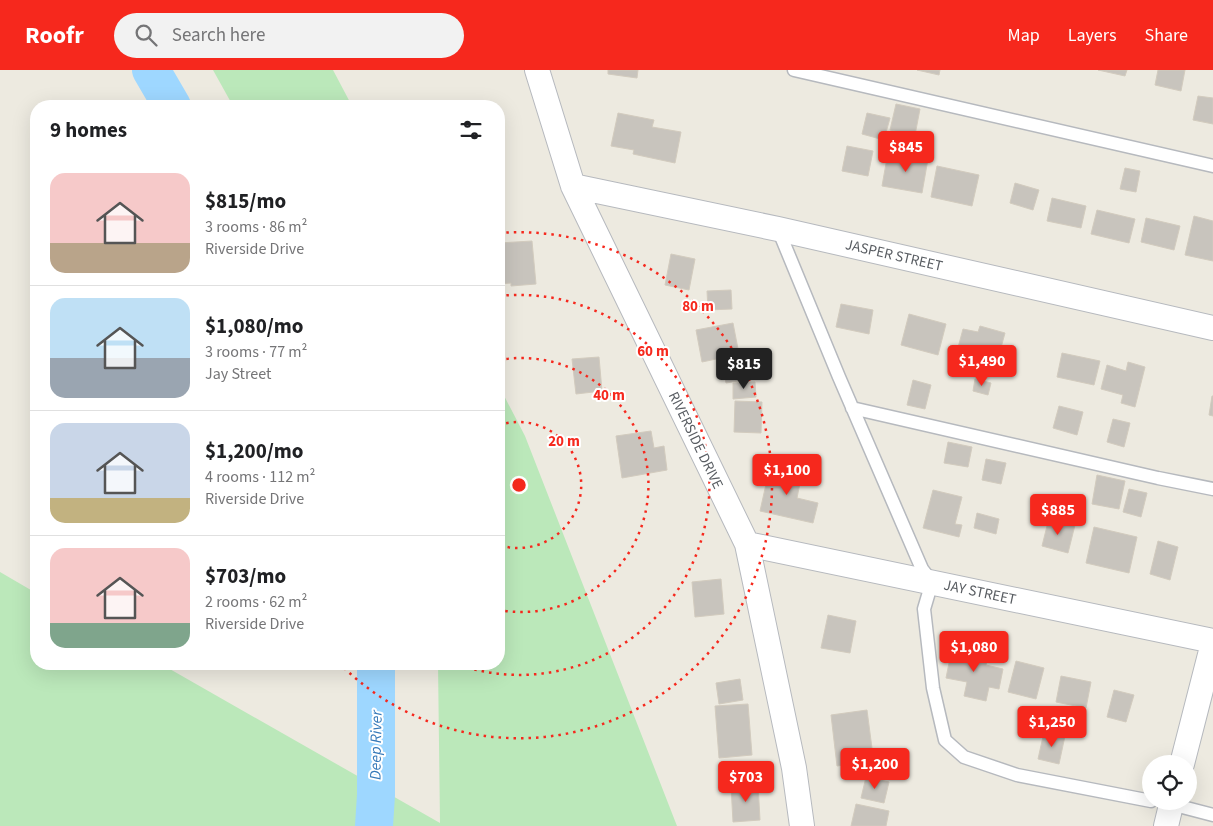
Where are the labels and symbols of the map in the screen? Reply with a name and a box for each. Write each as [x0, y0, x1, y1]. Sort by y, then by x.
pin: $845 [876, 131, 936, 173]
street label: JASPER STREET [843, 234, 945, 277]
text: 80 m [682, 296, 714, 317]
text: 60 m [637, 341, 669, 362]
pin: $1,490 [941, 344, 1023, 387]
pin: $815 [714, 348, 774, 390]
text: 40 m [593, 385, 625, 406]
street label: RIVERSIDE DRIVE [663, 388, 728, 492]
text: 20 m [548, 431, 580, 452]
pin: $1,100 [746, 454, 828, 496]
centre of rings [510, 476, 528, 494]
pin: $885 [1028, 494, 1088, 536]
street label: JAY STREET [942, 575, 1018, 610]
pin: $1,080 [933, 630, 1015, 673]
pin: $1,250 [1011, 706, 1093, 748]
water label: Deep River [364, 709, 388, 780]
pin: $1,200 [834, 748, 916, 790]
pin: $703 [716, 760, 776, 803]

